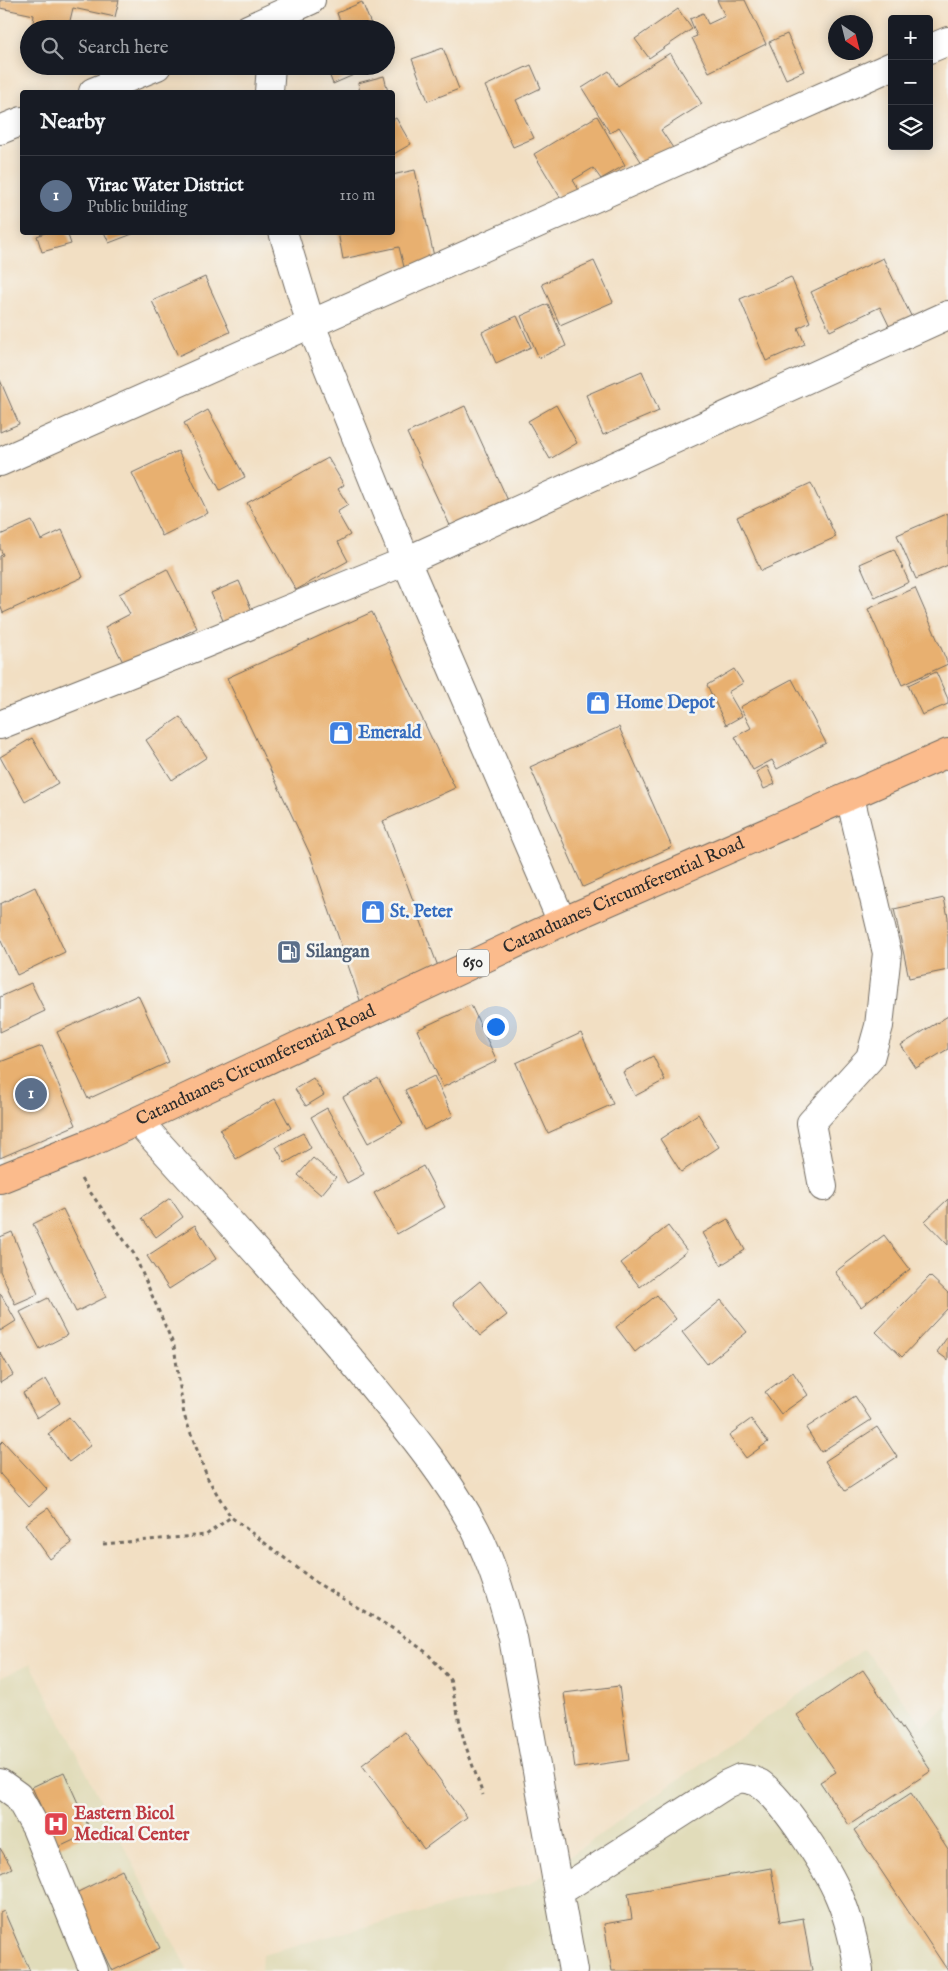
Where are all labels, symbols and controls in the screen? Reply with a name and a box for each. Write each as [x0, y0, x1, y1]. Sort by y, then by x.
north arrow [828, 15, 873, 60]
map controls [888, 15, 933, 150]
button: + [888, 15, 933, 60]
search box [20, 20, 395, 75]
icon: search [38, 34, 66, 62]
text: Search here [78, 36, 169, 60]
button: − [888, 60, 933, 105]
button: layers [888, 105, 933, 150]
text: Nearby [40, 109, 105, 136]
text: Virac Water District [87, 174, 244, 198]
text: 1 [53, 186, 59, 206]
text: 110 m [339, 186, 375, 206]
text: Public building [87, 198, 187, 218]
shop icon: Home Depot [585, 690, 611, 716]
place label: Home Depot [616, 692, 716, 715]
shop icon: Emerald [328, 720, 354, 746]
place label: Emerald [358, 722, 422, 745]
street label: Catanduanes Circumferential Road [499, 832, 748, 960]
shop icon: St. Peter [360, 899, 386, 925]
place label: St. Peter [390, 901, 453, 924]
fuel station icon: Silangan [276, 939, 302, 965]
place label: Silangan [306, 941, 370, 964]
road number: 650 [457, 950, 489, 976]
street label: Catanduanes Circumferential Road [132, 999, 380, 1131]
your location [483, 1014, 509, 1040]
pin: 1 [15, 1075, 47, 1113]
place label: Eastern Bicol Medical Center [74, 1803, 190, 1847]
hospital icon: Eastern Bicol Medical Center [43, 1811, 69, 1837]

